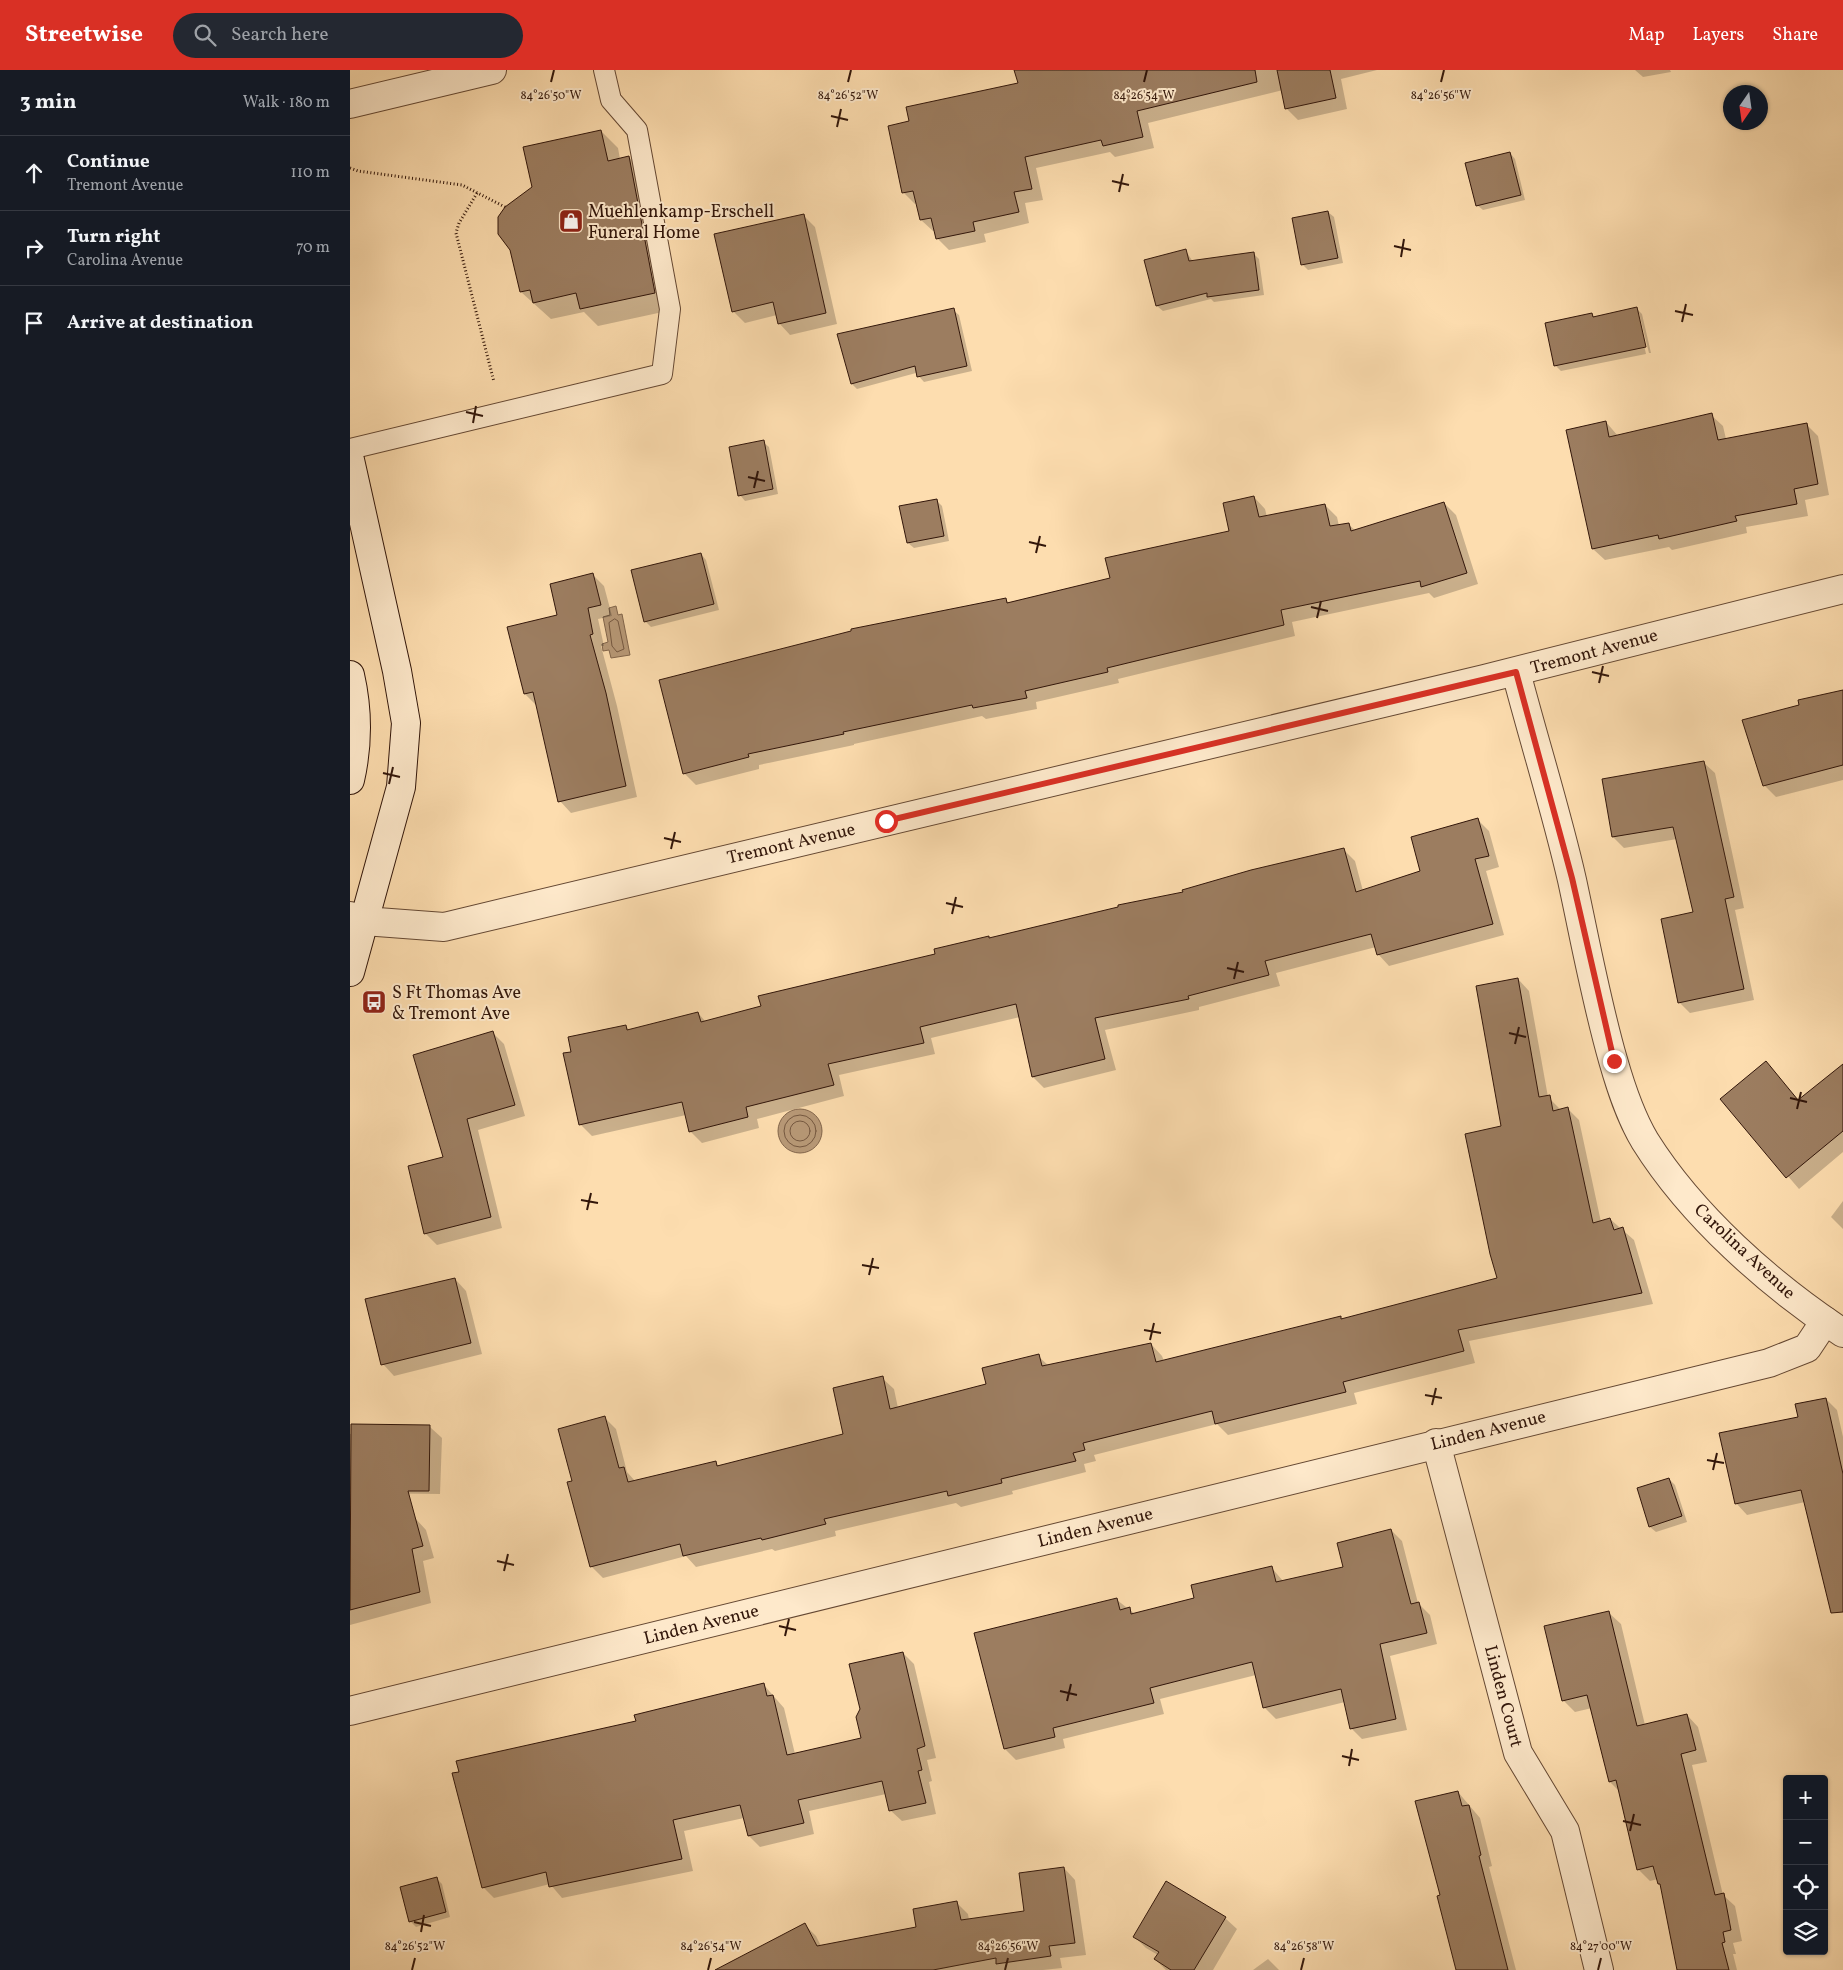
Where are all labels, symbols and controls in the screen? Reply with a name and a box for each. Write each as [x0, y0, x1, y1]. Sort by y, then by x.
search box [173, 13, 523, 58]
text: Streetwise [25, 18, 143, 52]
icon: search [191, 21, 219, 49]
text: Search here [231, 22, 328, 48]
text: Map [1628, 23, 1664, 48]
text: Layers [1692, 23, 1744, 48]
text: Share [1772, 23, 1818, 48]
north arrow [1723, 85, 1768, 130]
text: 3 min [20, 88, 76, 117]
text: 84°26'50"W [520, 88, 582, 104]
text: 84°26'52"W [818, 88, 878, 104]
text: 84°26'54"W [1113, 88, 1175, 104]
text: 84°26'56"W [1411, 88, 1471, 104]
text: Walk · 180 m [243, 92, 330, 114]
text: Continue [67, 149, 150, 175]
icon: ahead [20, 159, 48, 187]
text: 110 m [291, 162, 330, 184]
text: Tremont Avenue [67, 175, 183, 197]
place label: Muehlenkamp-Erschell Funeral Home [588, 200, 774, 246]
shop icon: Muehlenkamp-Erschell Funeral Home [558, 208, 584, 234]
text: Turn right [67, 224, 160, 250]
icon: right [20, 234, 48, 262]
text: 70 m [296, 237, 330, 259]
text: Carolina Avenue [67, 250, 183, 272]
icon: arrive [20, 309, 48, 337]
text: Arrive at destination [67, 310, 253, 336]
street label: Tremont Avenue [1528, 623, 1661, 681]
route start [875, 810, 898, 833]
street label: Tremont Avenue [725, 818, 858, 871]
place label: S Ft Thomas Ave & Tremont Ave [392, 981, 521, 1027]
bus stop icon: S Ft Thomas Ave & Tremont Ave [361, 989, 387, 1015]
route end [1603, 1050, 1626, 1073]
street label: Carolina Avenue [1688, 1198, 1800, 1306]
street label: Linden Avenue [1428, 1405, 1549, 1458]
street label: Linden Avenue [1035, 1502, 1156, 1555]
street label: Linden Avenue [641, 1599, 762, 1652]
street label: Linden Court [1477, 1643, 1528, 1750]
map controls [1783, 1775, 1828, 1955]
button: + [1783, 1775, 1828, 1820]
button: − [1783, 1820, 1828, 1865]
button: locate [1783, 1865, 1828, 1910]
button: layers [1783, 1910, 1828, 1955]
text: 84°26'52"W [385, 1939, 445, 1955]
text: 84°26'54"W [680, 1939, 742, 1955]
text: 84°26'56"W [978, 1939, 1038, 1955]
text: 84°26'58"W [1274, 1939, 1334, 1955]
text: 84°27'00"W [1570, 1939, 1632, 1955]

